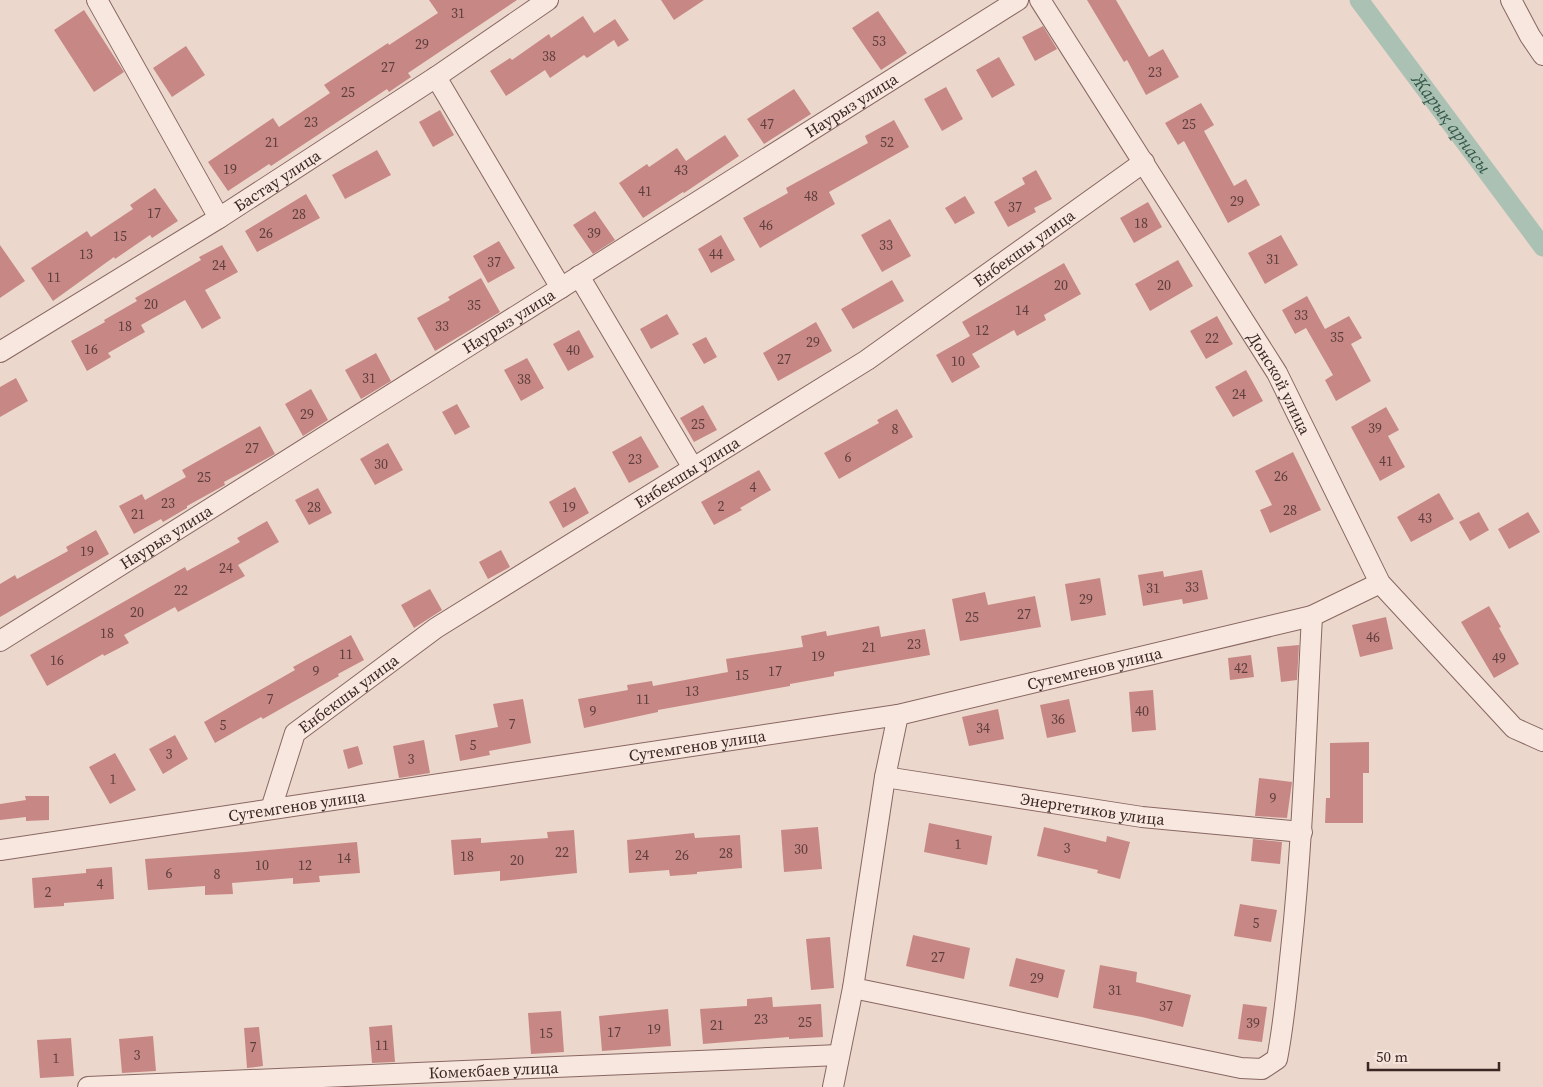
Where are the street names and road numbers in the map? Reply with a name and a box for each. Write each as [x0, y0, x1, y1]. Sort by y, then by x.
street label: Наурыз улица [801, 67, 903, 142]
street label: Бастау улица [229, 144, 325, 217]
street label: Енбекшы улица [969, 203, 1080, 292]
street label: Наурыз улица [458, 283, 560, 358]
street label: Донской улица [1243, 328, 1317, 439]
street label: Енбекшы улица [630, 431, 744, 513]
street label: Наурыз улица [115, 499, 217, 574]
street label: Сутемгенов улица [1025, 641, 1165, 695]
street label: Енбекшы улица [294, 648, 403, 738]
street label: Сутемгенов улица [627, 724, 768, 766]
street label: Сутемгенов улица [227, 784, 367, 827]
street label: Энергетиков улица [1019, 787, 1166, 830]
street label: Комекбаев улица [428, 1056, 560, 1083]

